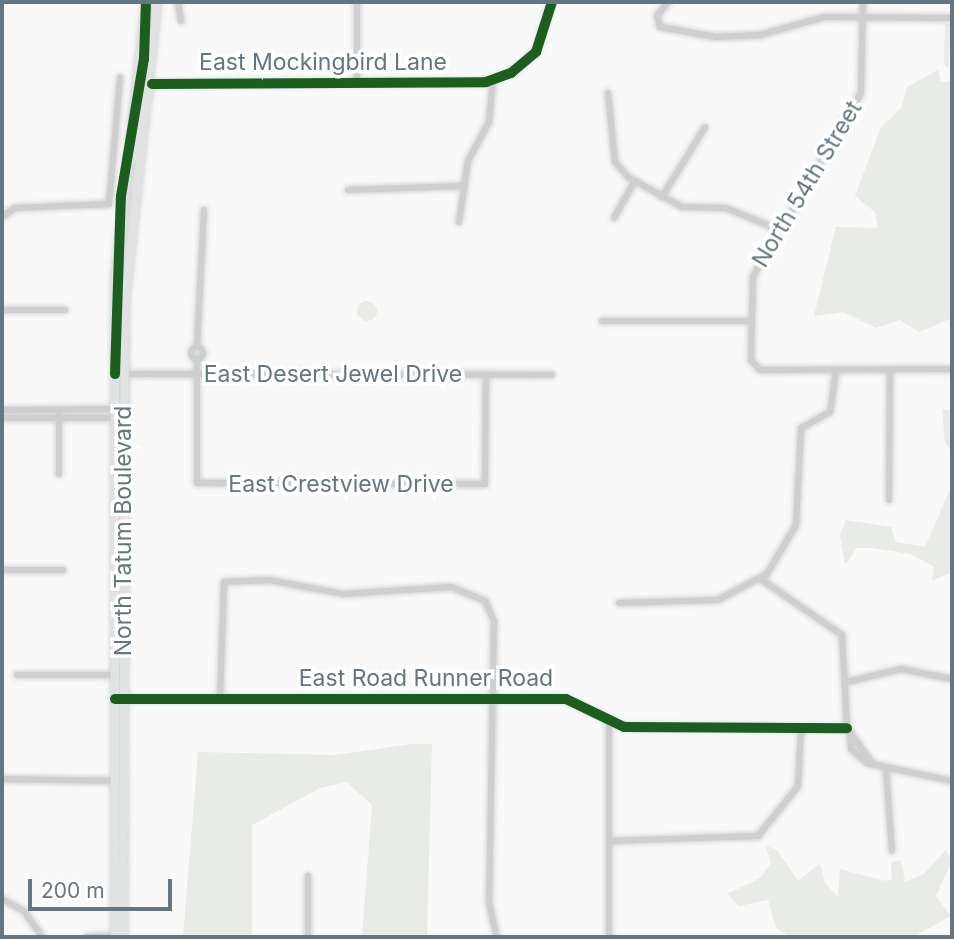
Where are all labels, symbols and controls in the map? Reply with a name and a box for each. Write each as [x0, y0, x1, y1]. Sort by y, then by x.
street label: East Mockingbird Lane [199, 48, 447, 76]
street label: North 54th Street [746, 96, 868, 272]
street label: East Desert Jewel Drive [204, 360, 462, 388]
street label: North Tatum Boulevard [109, 406, 137, 656]
street label: East Crestview Drive [228, 470, 454, 498]
street label: East Road Runner Road [299, 664, 553, 692]
scale bar [32, 866, 175, 910]
text: 200 m [41, 878, 105, 903]

